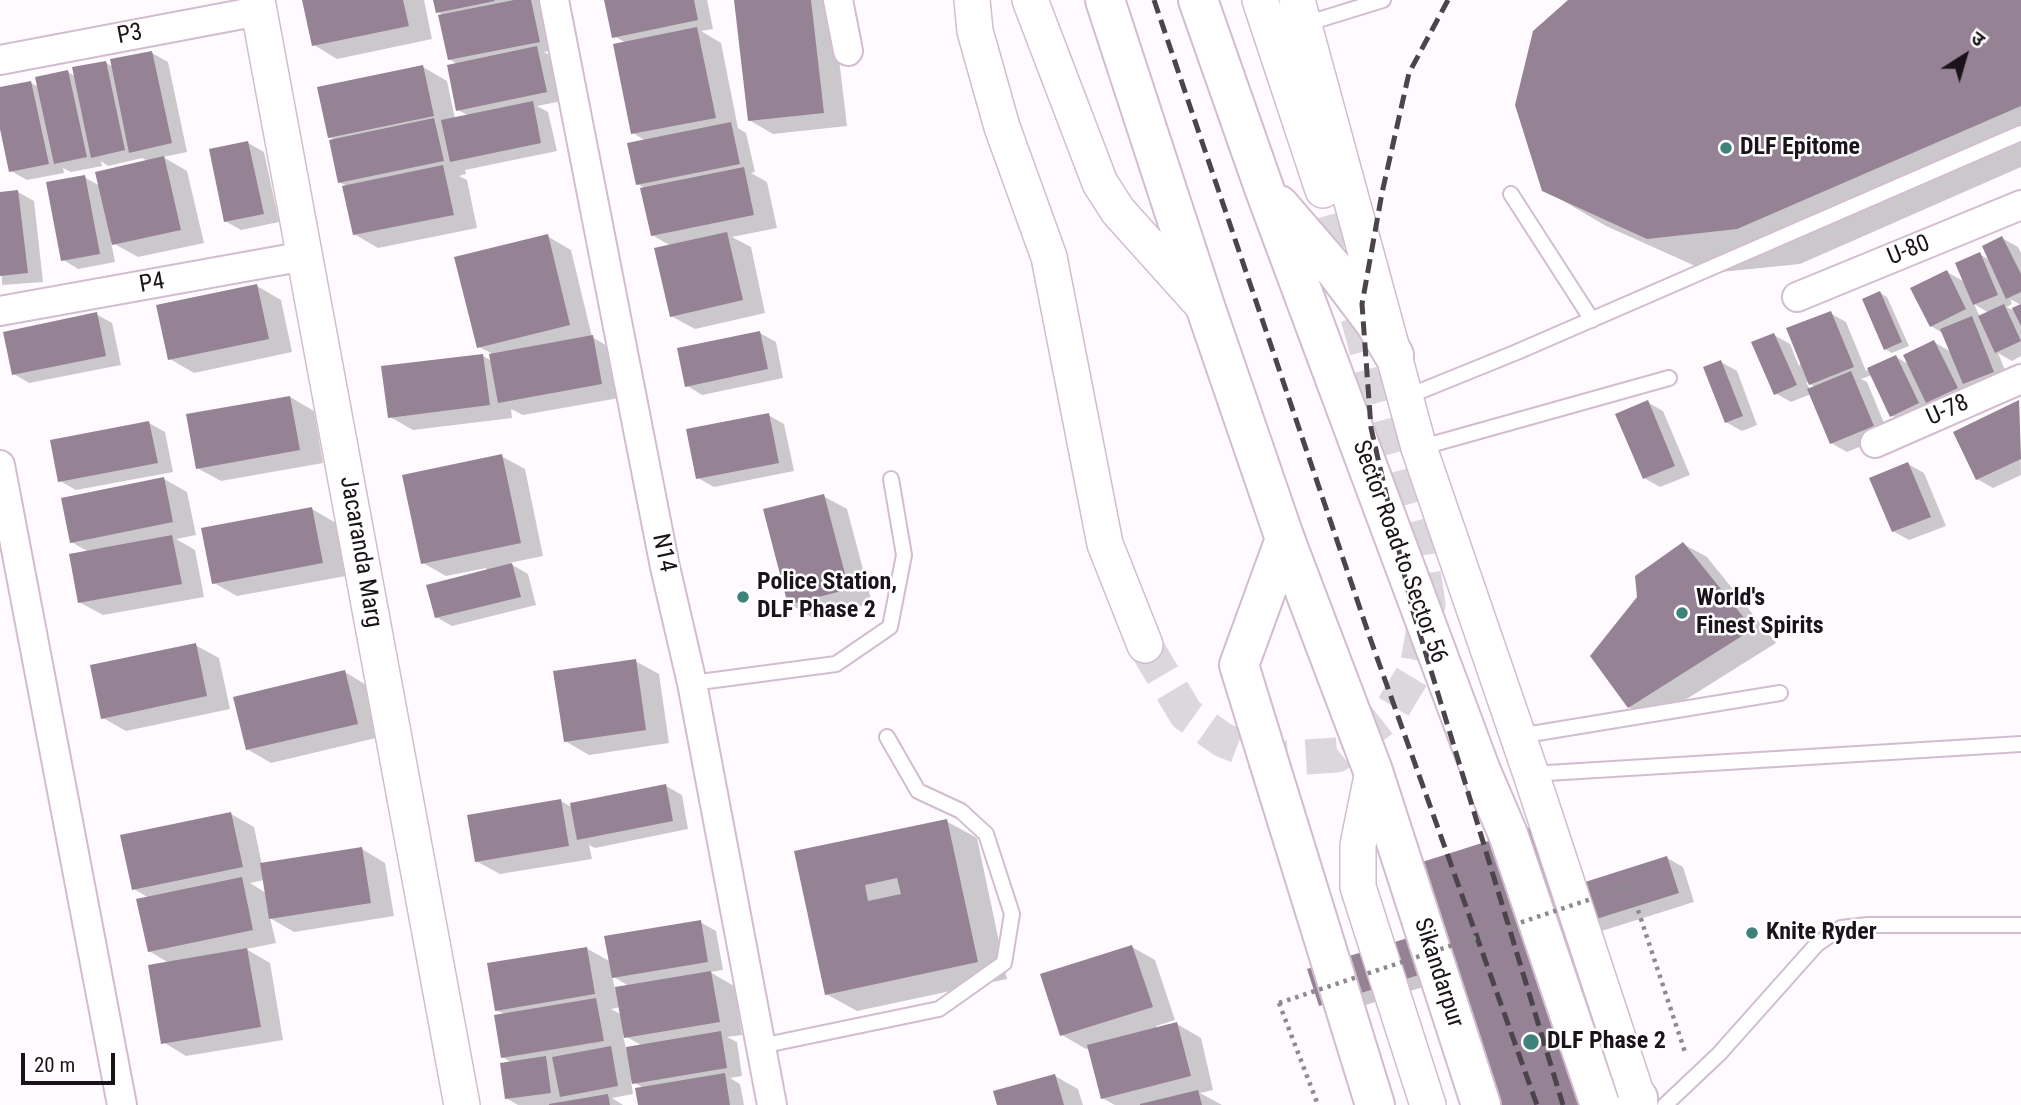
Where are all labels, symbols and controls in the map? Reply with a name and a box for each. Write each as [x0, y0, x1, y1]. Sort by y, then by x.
street label: P3 [115, 18, 145, 52]
north arrow [1930, 21, 2000, 91]
text: उ [1967, 26, 1989, 51]
place label: DLF Epitome [1740, 134, 1860, 162]
marker: DLF Epitome [1718, 140, 1734, 156]
street label: U-80 [1884, 230, 1934, 272]
street label: P4 [137, 268, 167, 300]
street label: U-78 [1922, 389, 1974, 433]
street label: Sector Road to Sector 56 [1345, 437, 1453, 667]
street label: Jacaranda Marg [333, 474, 387, 630]
street label: N14 [645, 531, 681, 575]
place label: Police Station, DLF Phase 2 [757, 569, 897, 625]
place label: World's Finest Spirits [1696, 585, 1824, 641]
marker: Police Station, DLF Phase 2 [735, 589, 751, 605]
marker: World's Finest Spirits [1674, 605, 1690, 621]
street label: Sikandarpur [1407, 915, 1469, 1031]
place label: Knite Ryder [1766, 919, 1877, 947]
marker: Knite Ryder [1744, 925, 1760, 941]
place label: DLF Phase 2 [1547, 1028, 1666, 1056]
marker: DLF Phase 2 [1521, 1032, 1541, 1052]
scale bar [24, 1038, 119, 1082]
text: 20 m [34, 1053, 75, 1077]

